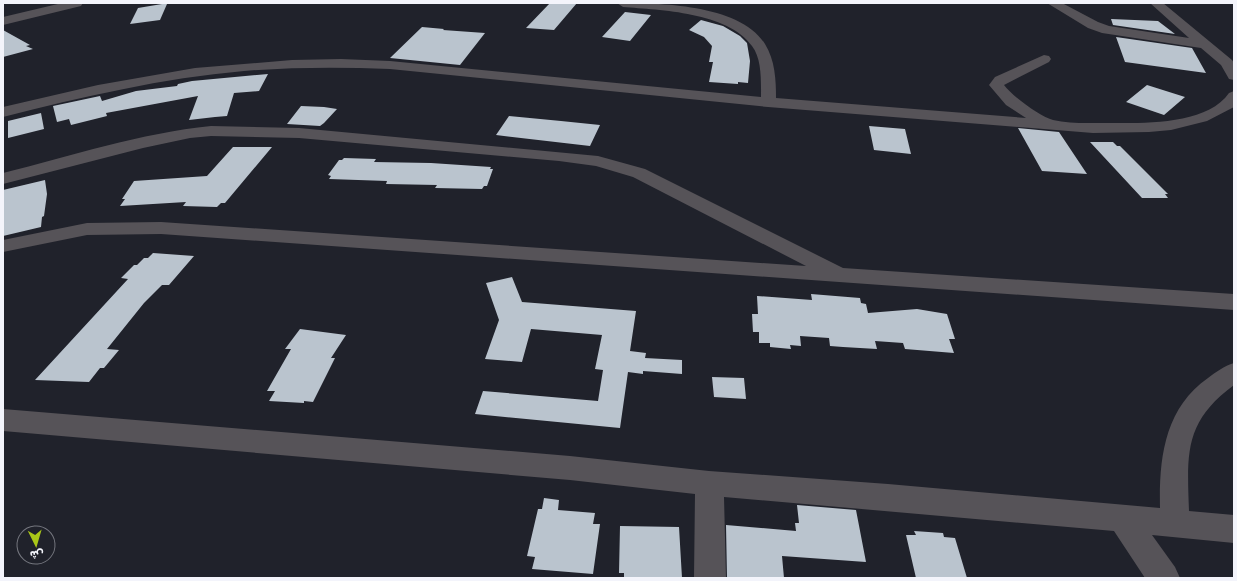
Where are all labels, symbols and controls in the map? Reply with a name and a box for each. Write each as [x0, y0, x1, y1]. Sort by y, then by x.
north arrow [16, 525, 56, 565]
text: ش [29, 547, 44, 562]

